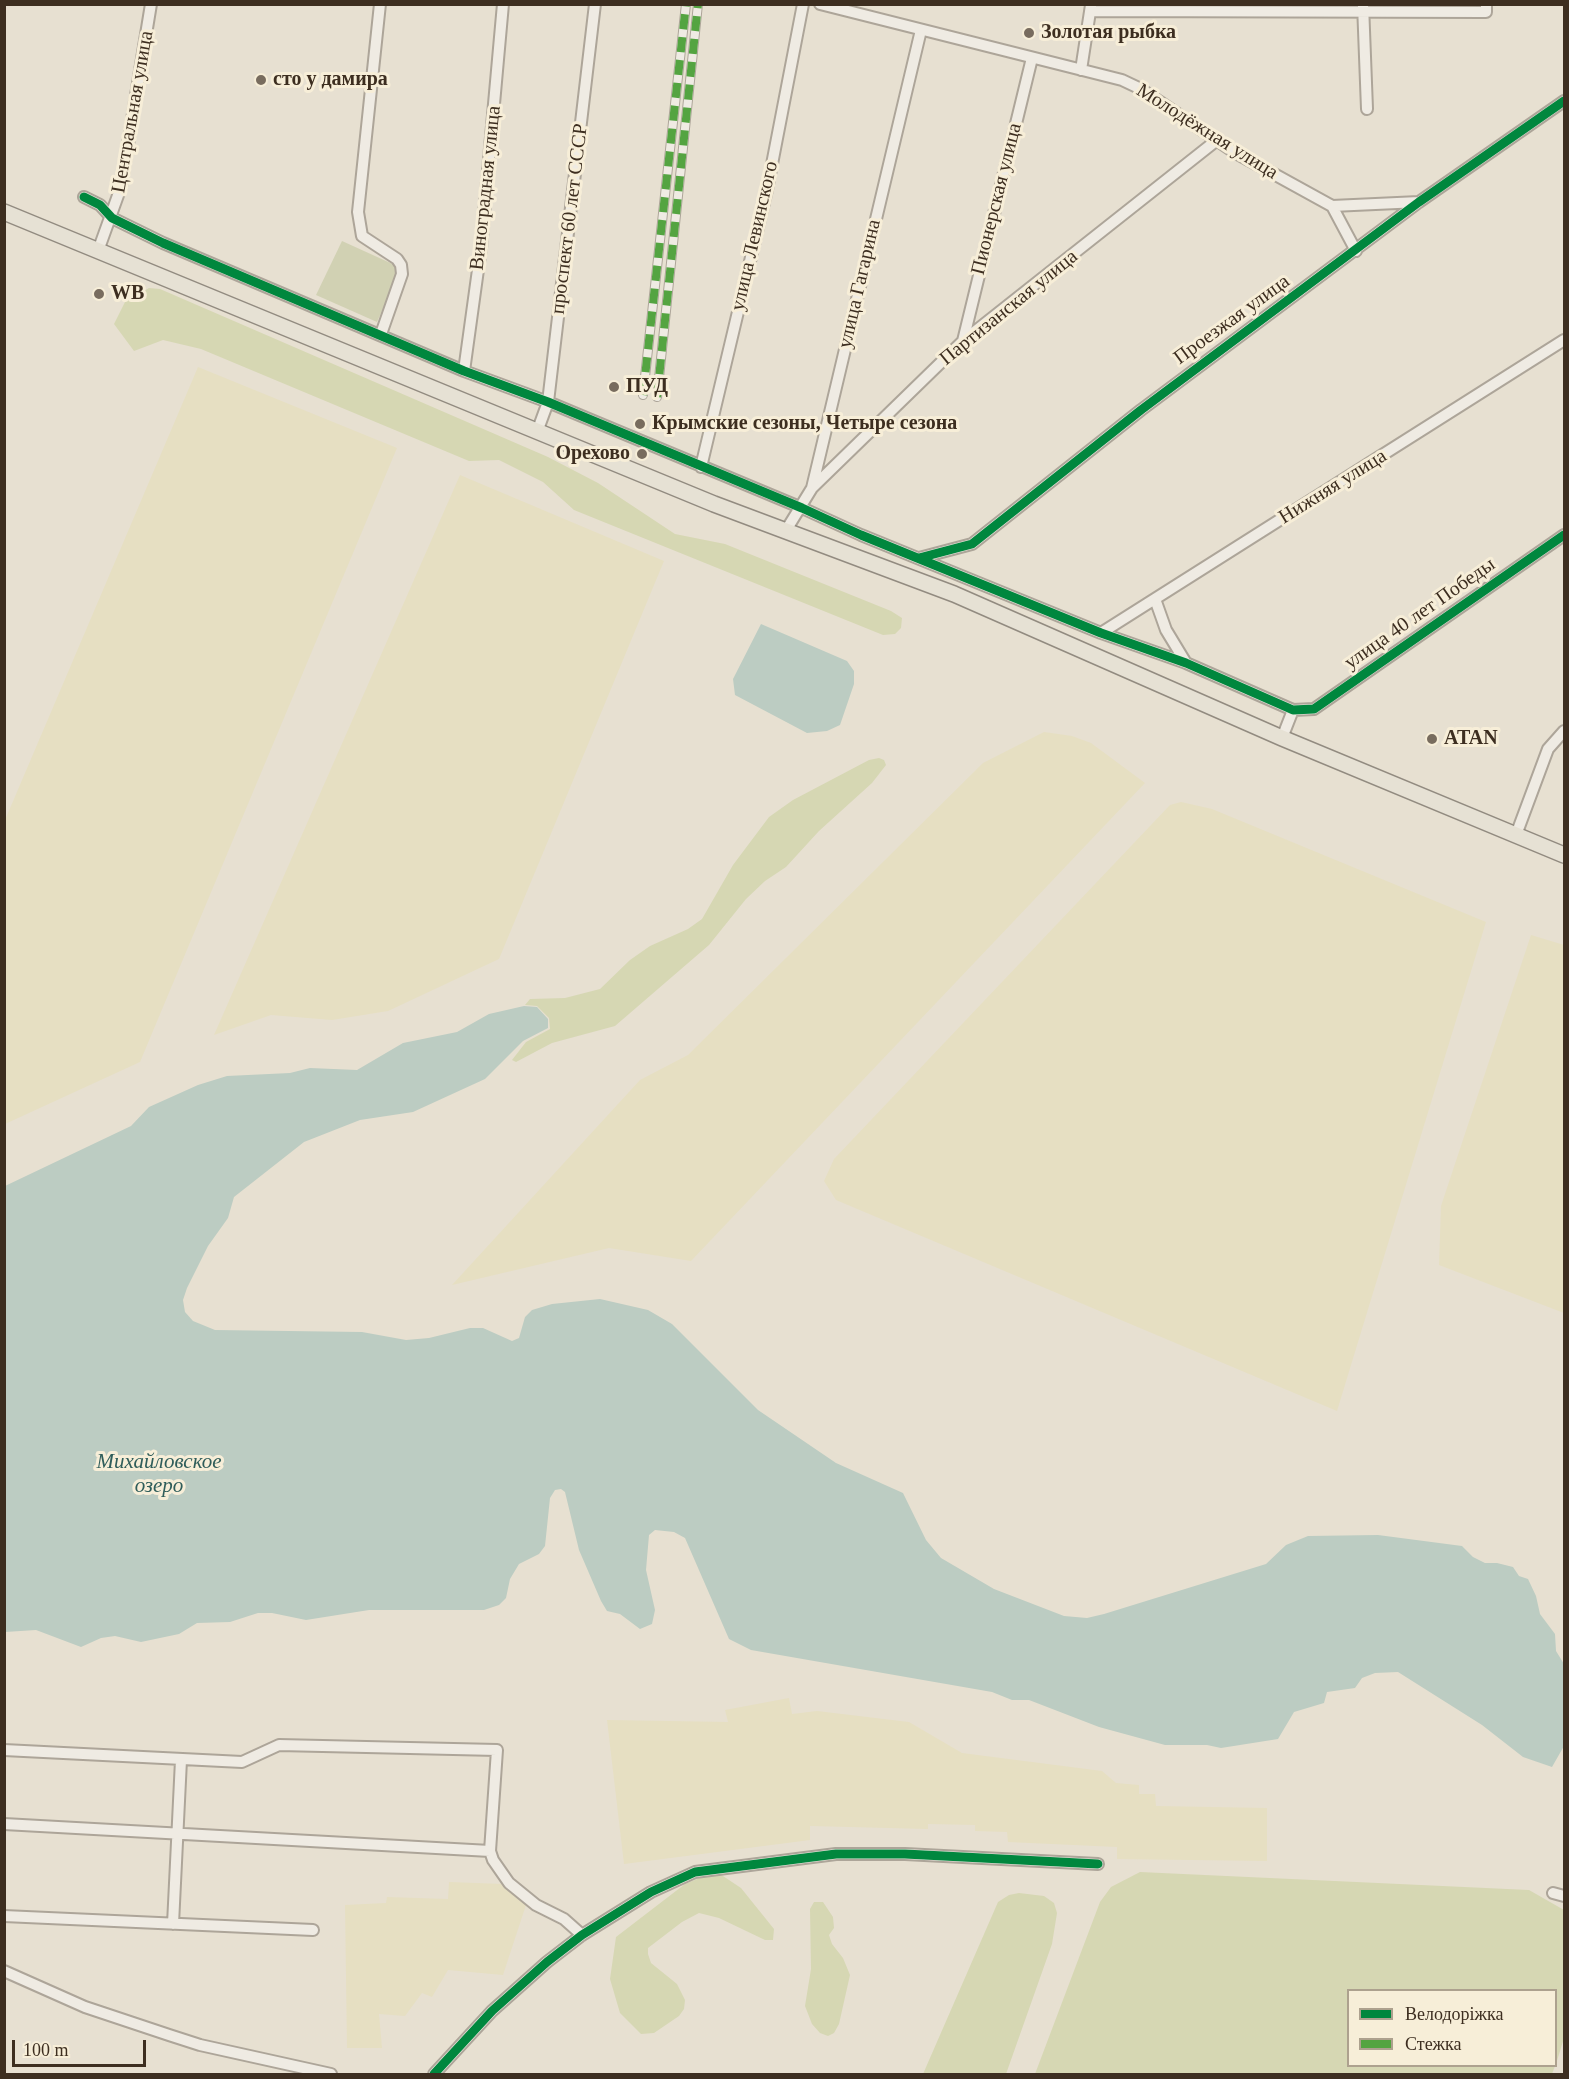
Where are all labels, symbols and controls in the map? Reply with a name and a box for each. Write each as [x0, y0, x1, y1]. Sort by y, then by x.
place label: Золотая рыбка [1041, 21, 1176, 45]
marker: Золотая рыбка [1022, 26, 1036, 40]
street label: Центральная улица [107, 29, 159, 195]
place label: сто у дамира [273, 68, 388, 92]
marker: сто у дамира [254, 73, 268, 87]
street label: Молодёжная улица [1132, 79, 1282, 185]
street label: Виноградная улица [465, 105, 507, 271]
street label: Пионерская улица [967, 121, 1027, 277]
street label: проспект 60 лет СССР [546, 122, 594, 316]
street label: улица Левинского [726, 159, 784, 313]
street label: улица Гагарина [833, 217, 887, 351]
street label: Партизанская улица [935, 245, 1083, 371]
street label: Проезжая улица [1169, 270, 1295, 370]
place label: WB [111, 282, 144, 306]
marker: WB [92, 287, 106, 301]
place label: ПУД [626, 375, 668, 399]
marker: ПУД [607, 380, 621, 394]
place label: Крымские сезоны, Четыре сезона [652, 412, 957, 436]
marker: Крымские сезоны, Четыре сезона [633, 417, 647, 431]
place label: Орехово [555, 442, 630, 466]
street label: Нижняя улица [1275, 444, 1391, 530]
marker: Орехово [635, 447, 649, 461]
street label: улица 40 лет Победы [1340, 553, 1500, 675]
place label: ATAN [1444, 727, 1498, 751]
marker: ATAN [1425, 732, 1439, 746]
water label: Михайловское озеро [97, 1449, 221, 1499]
legend [1347, 1989, 1557, 2067]
text: Велодоріжка [1405, 2004, 1504, 2024]
scale bar [15, 2028, 148, 2066]
text: Стежка [1405, 2034, 1462, 2054]
text: 100 m [23, 2040, 69, 2060]

